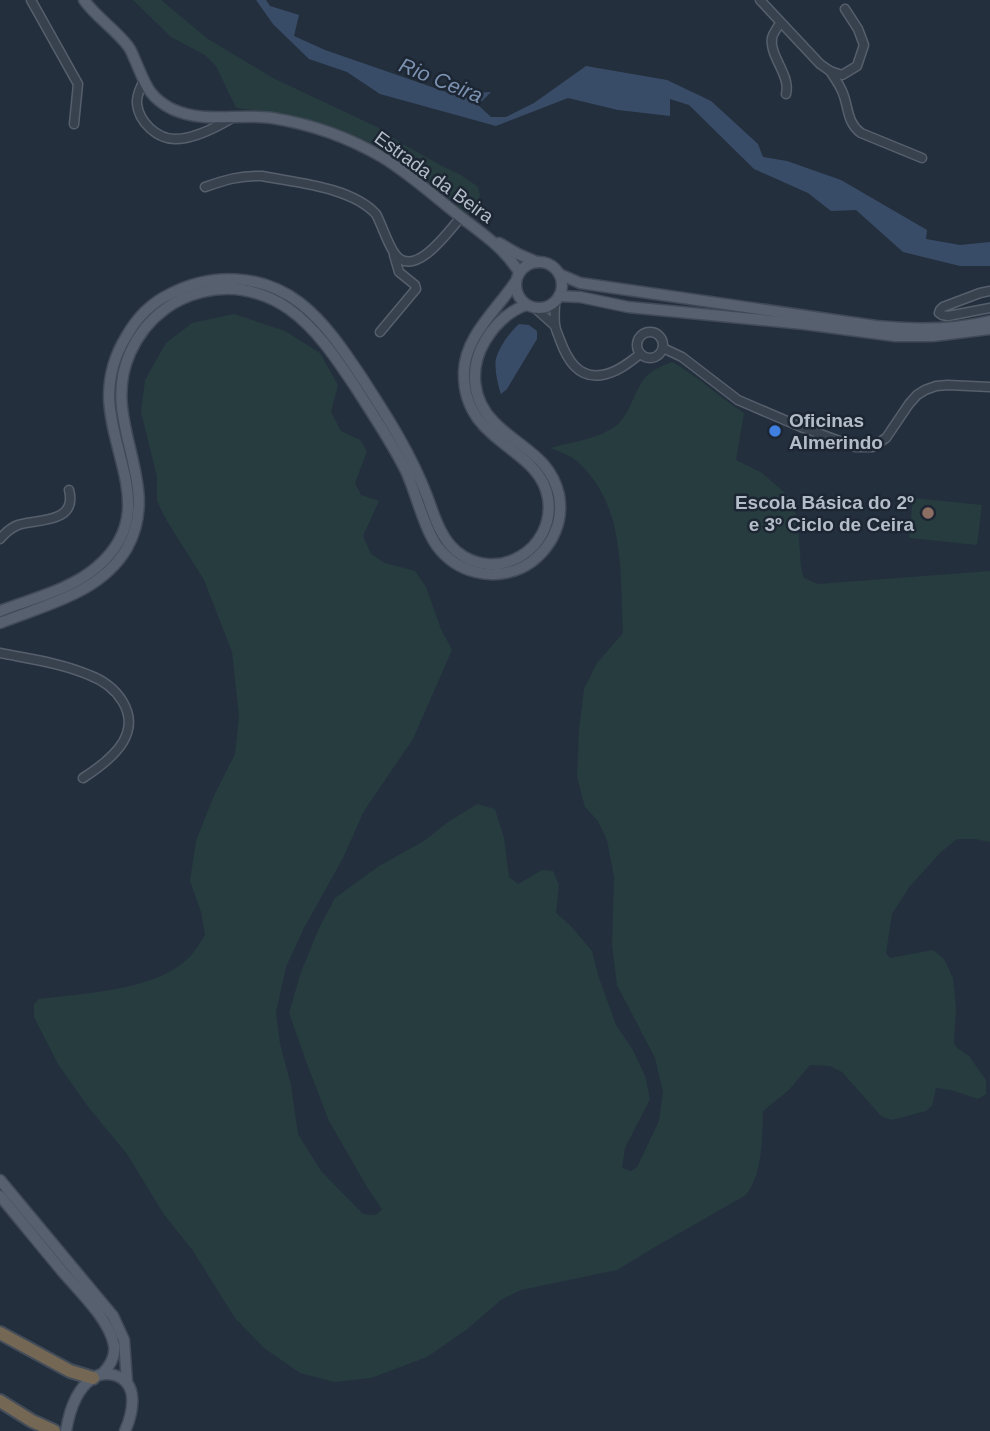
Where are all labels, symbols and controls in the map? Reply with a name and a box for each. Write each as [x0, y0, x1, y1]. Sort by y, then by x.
water label: Rio Ceira [396, 53, 486, 107]
street label: Estrada da Beira [371, 127, 498, 227]
place label: Oficinas Almerindo [789, 410, 883, 453]
marker: Oficinas Almerindo [767, 423, 783, 439]
place label: Escola Básica do 2º e 3º Ciclo de Ceira [735, 492, 914, 535]
marker: Escola Básica do 2º e 3º Ciclo de Ceira [920, 505, 936, 521]

